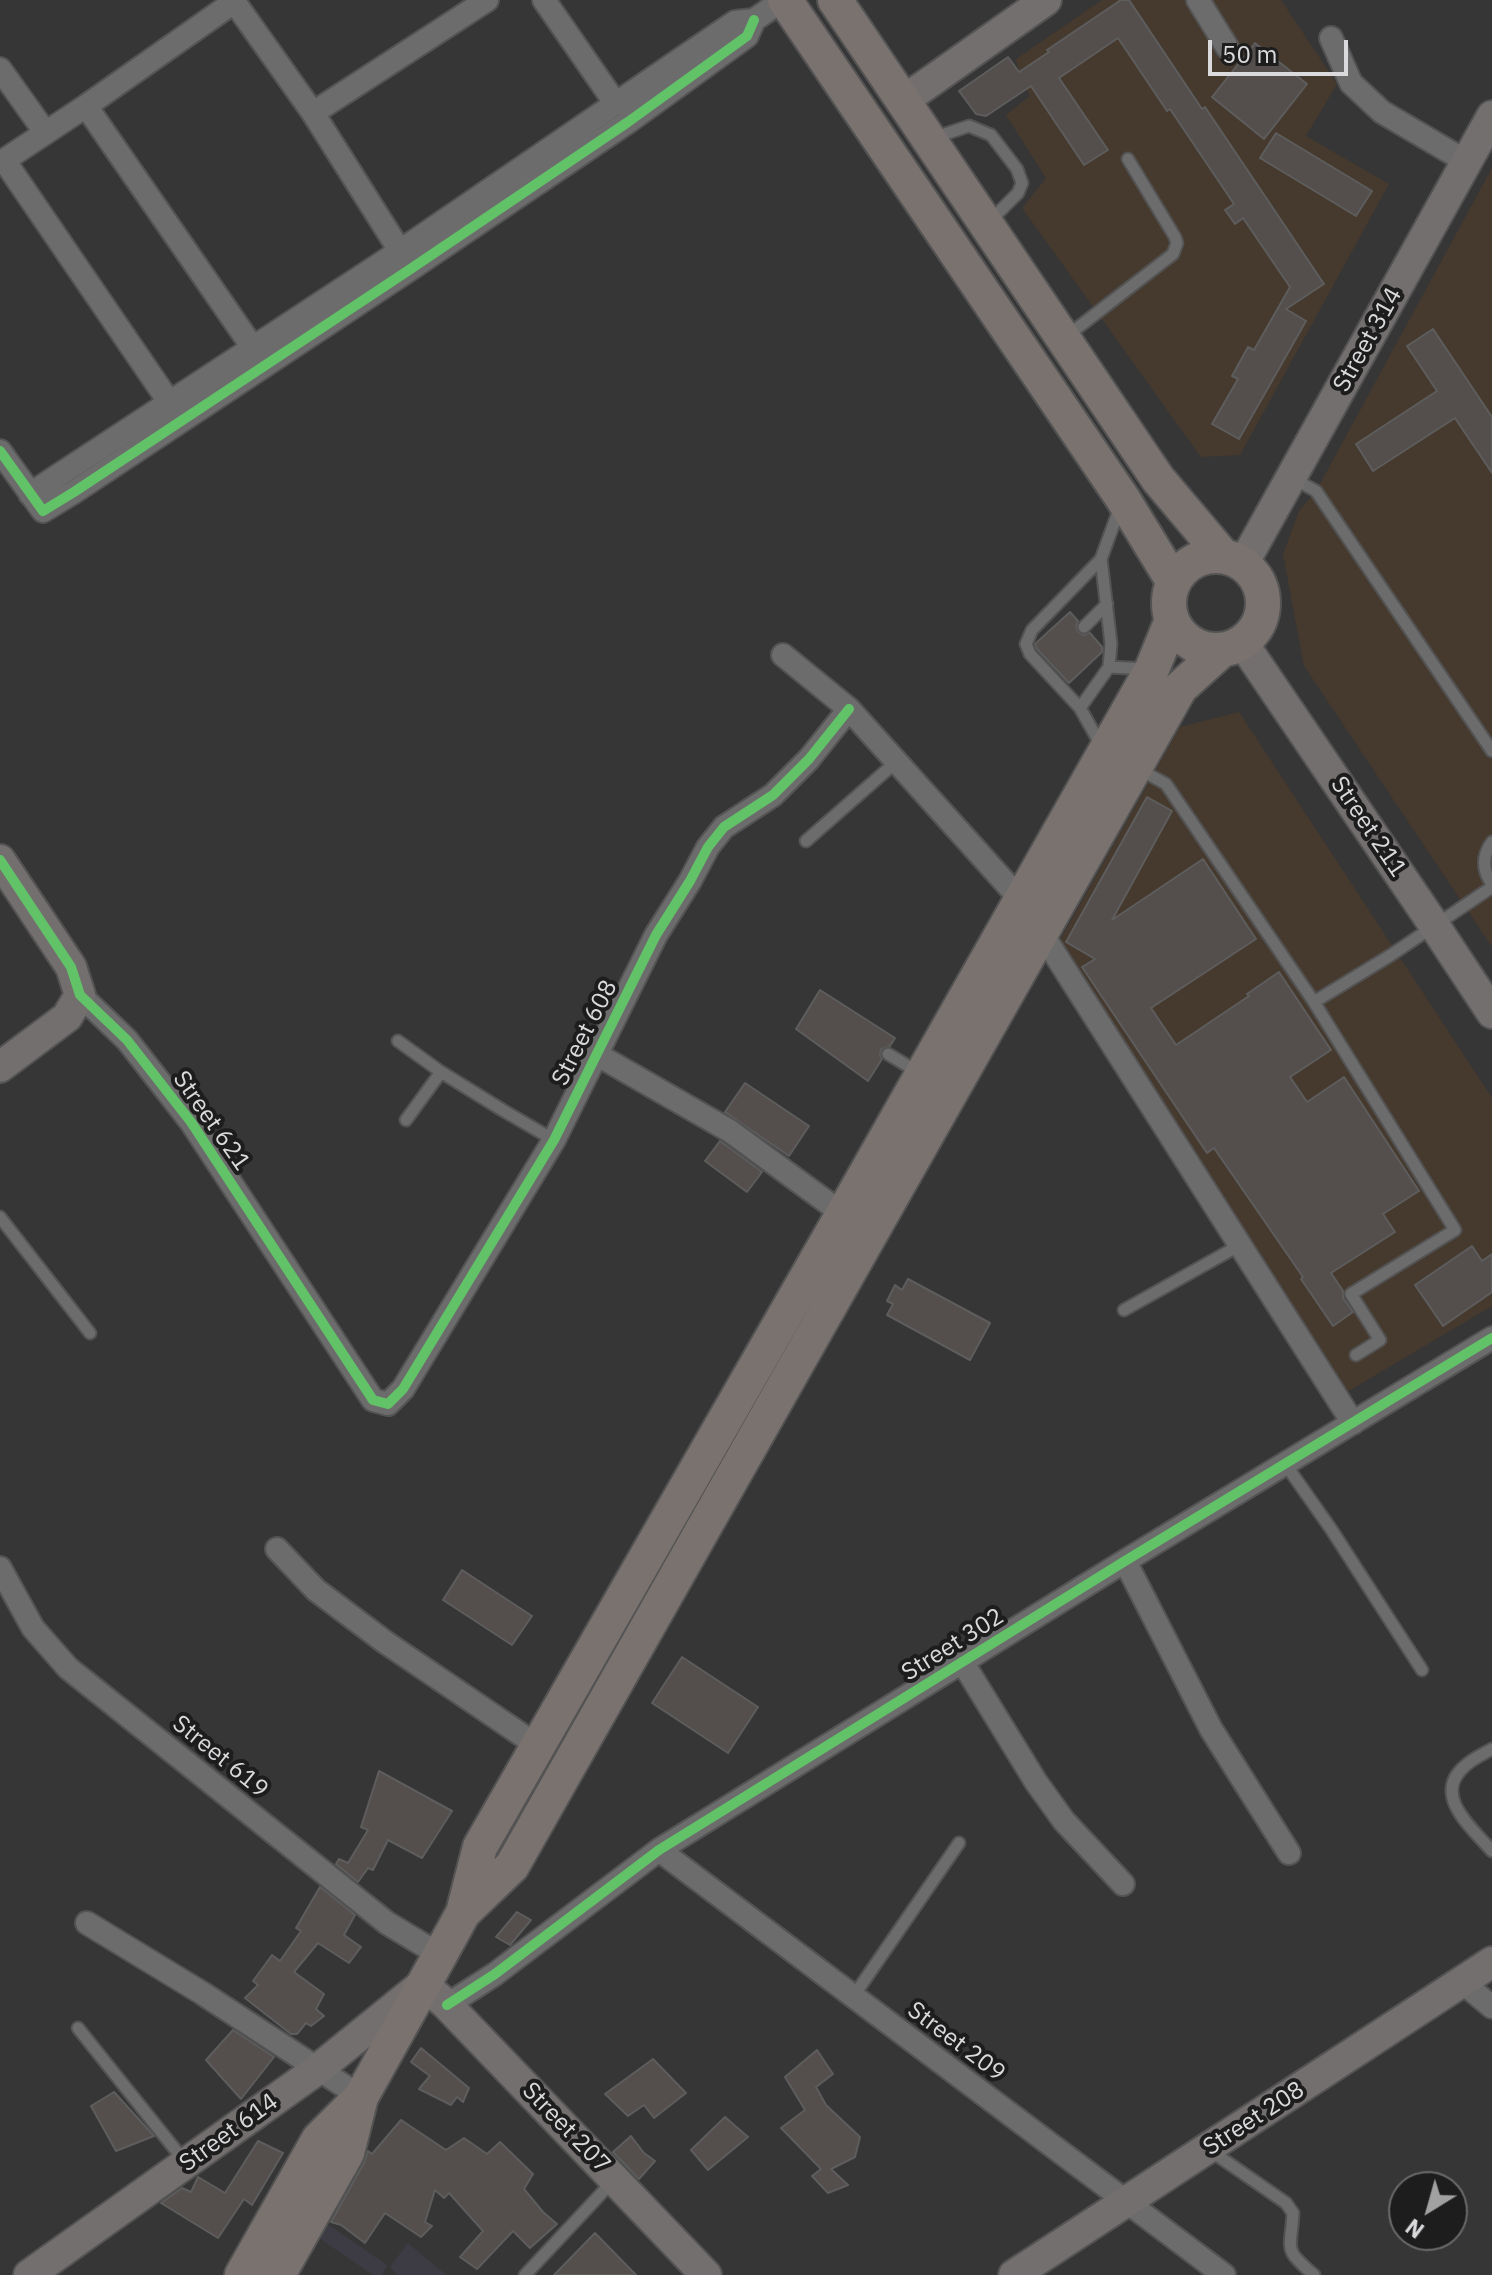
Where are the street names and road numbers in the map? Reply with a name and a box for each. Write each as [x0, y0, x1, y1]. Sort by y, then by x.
street label: Street 314 [1328, 283, 1408, 397]
street label: Street 211 [1324, 771, 1412, 883]
street label: Street 608 [546, 975, 624, 1091]
street label: Street 621 [166, 1066, 256, 1176]
street label: Street 302 [897, 1602, 1009, 1688]
street label: Street 619 [166, 1710, 274, 1804]
street label: Street 209 [902, 1996, 1010, 2088]
street label: Street 208 [1198, 2076, 1310, 2162]
street label: Street 207 [516, 2077, 616, 2179]
street label: Street 614 [174, 2088, 284, 2178]

